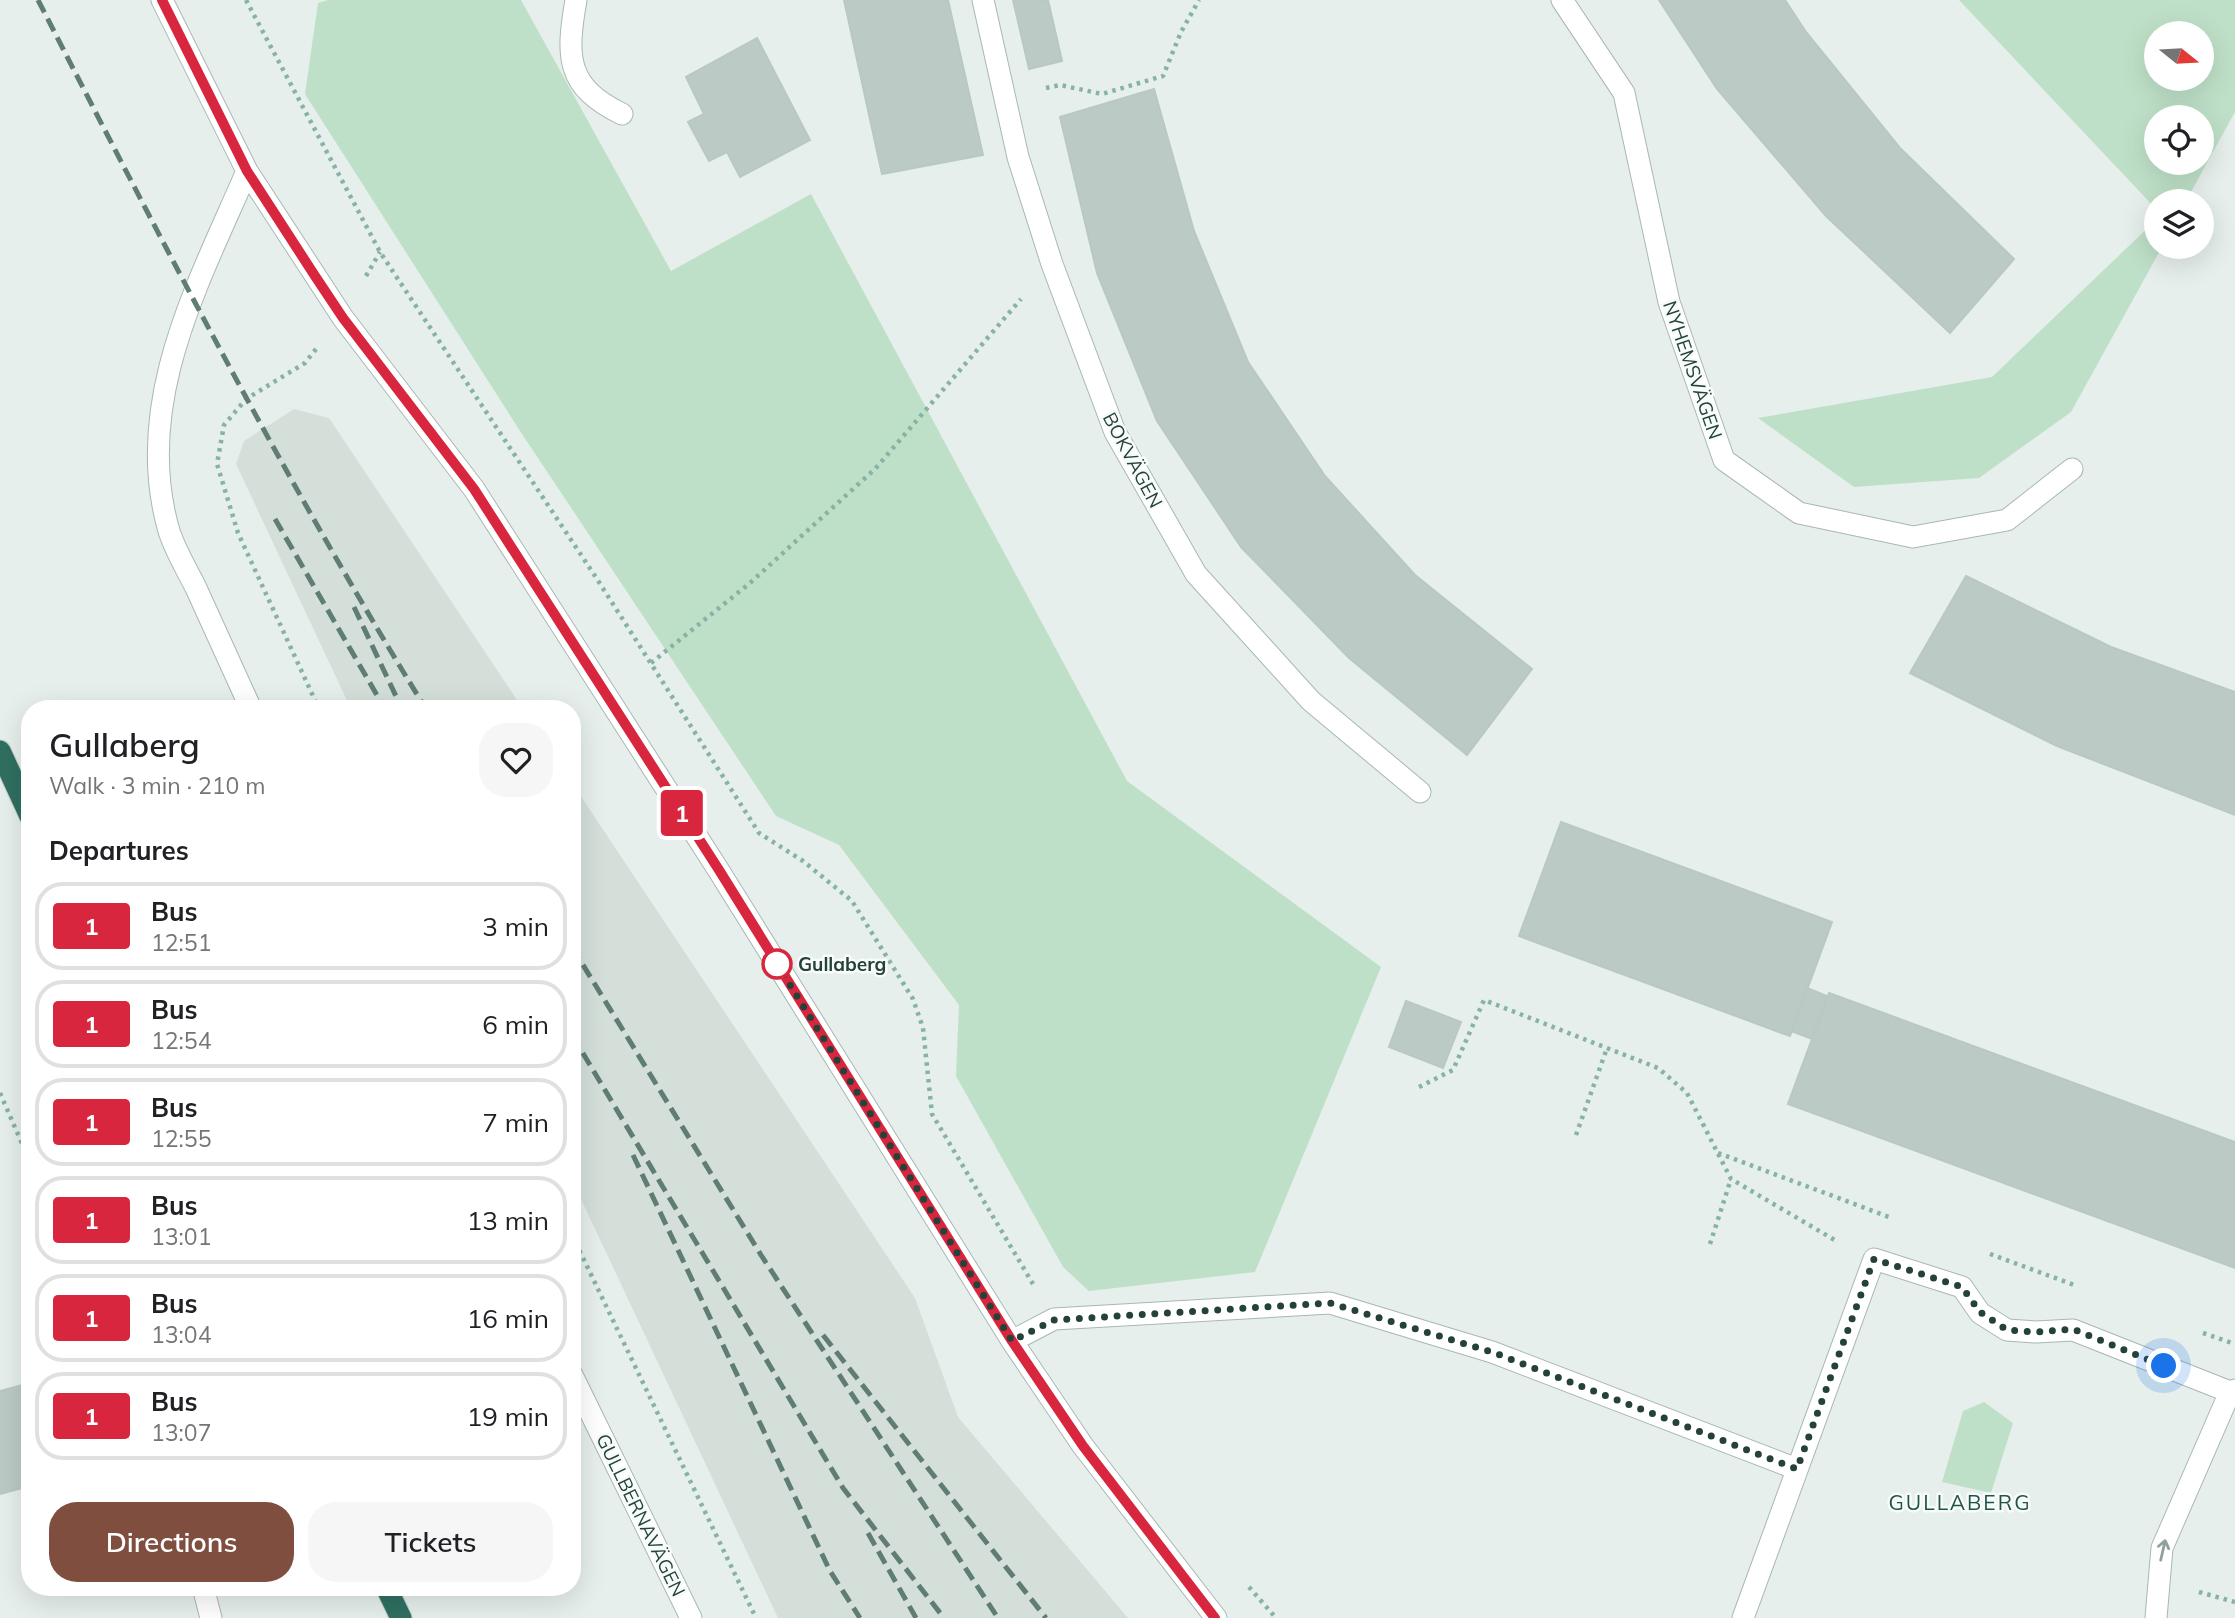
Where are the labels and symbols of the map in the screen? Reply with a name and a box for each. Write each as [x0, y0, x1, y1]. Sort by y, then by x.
north arrow [2144, 21, 2214, 91]
street label: NYHEMSVÄGEN [1658, 298, 1728, 442]
street label: BOKVÄGEN [1098, 408, 1168, 512]
line badge: 1 [659, 790, 705, 836]
marker: Gullaberg [762, 949, 792, 979]
place label: Gullaberg [798, 952, 886, 976]
your location [2146, 1348, 2181, 1383]
street label: GULLBERNAVÄGEN [591, 1430, 691, 1600]
district label: GULLABERG [1889, 1489, 2032, 1515]
one-way arrow [2158, 1540, 2171, 1562]

